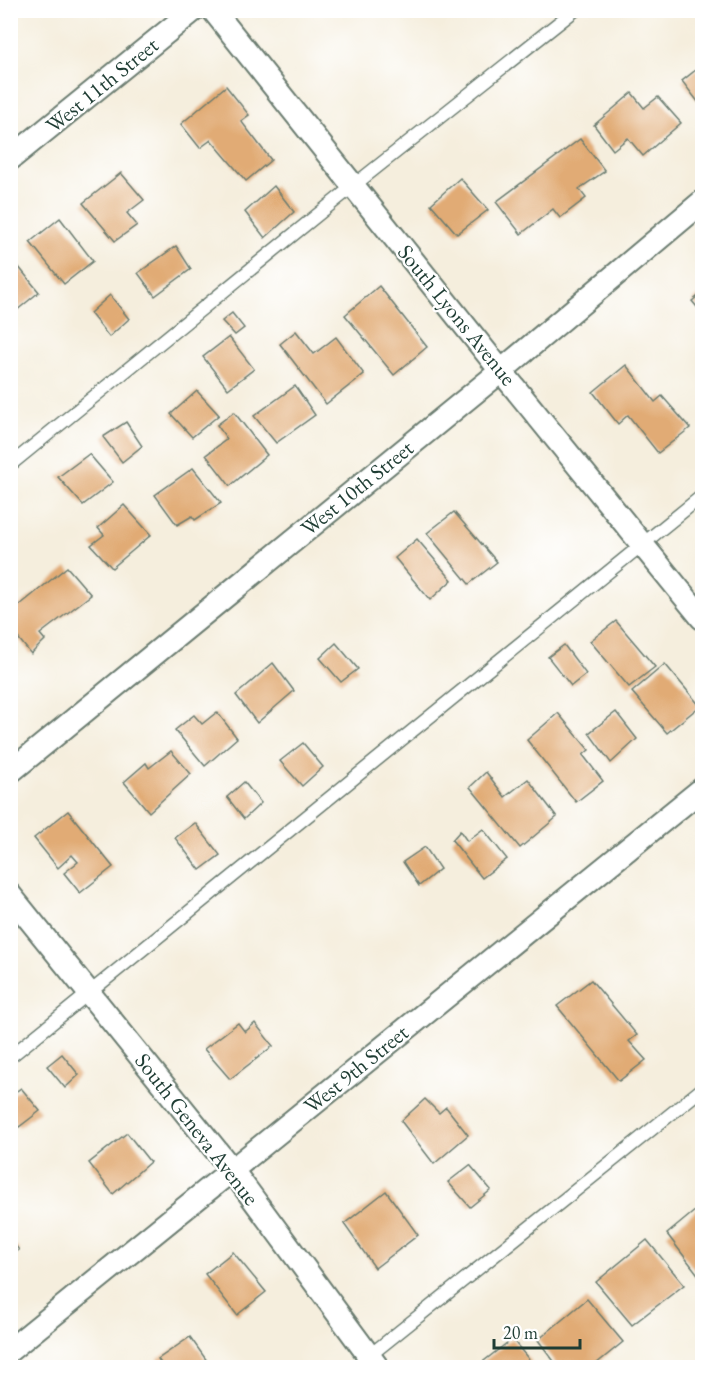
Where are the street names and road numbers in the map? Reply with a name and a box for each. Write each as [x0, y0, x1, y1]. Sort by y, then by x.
street label: West 11th Street [40, 31, 164, 139]
street label: South Lyons Avenue [391, 239, 523, 392]
street label: West 10th Street [295, 434, 419, 542]
street label: West 9th Street [298, 1018, 414, 1120]
street label: South Geneva Avenue [128, 1047, 266, 1211]

